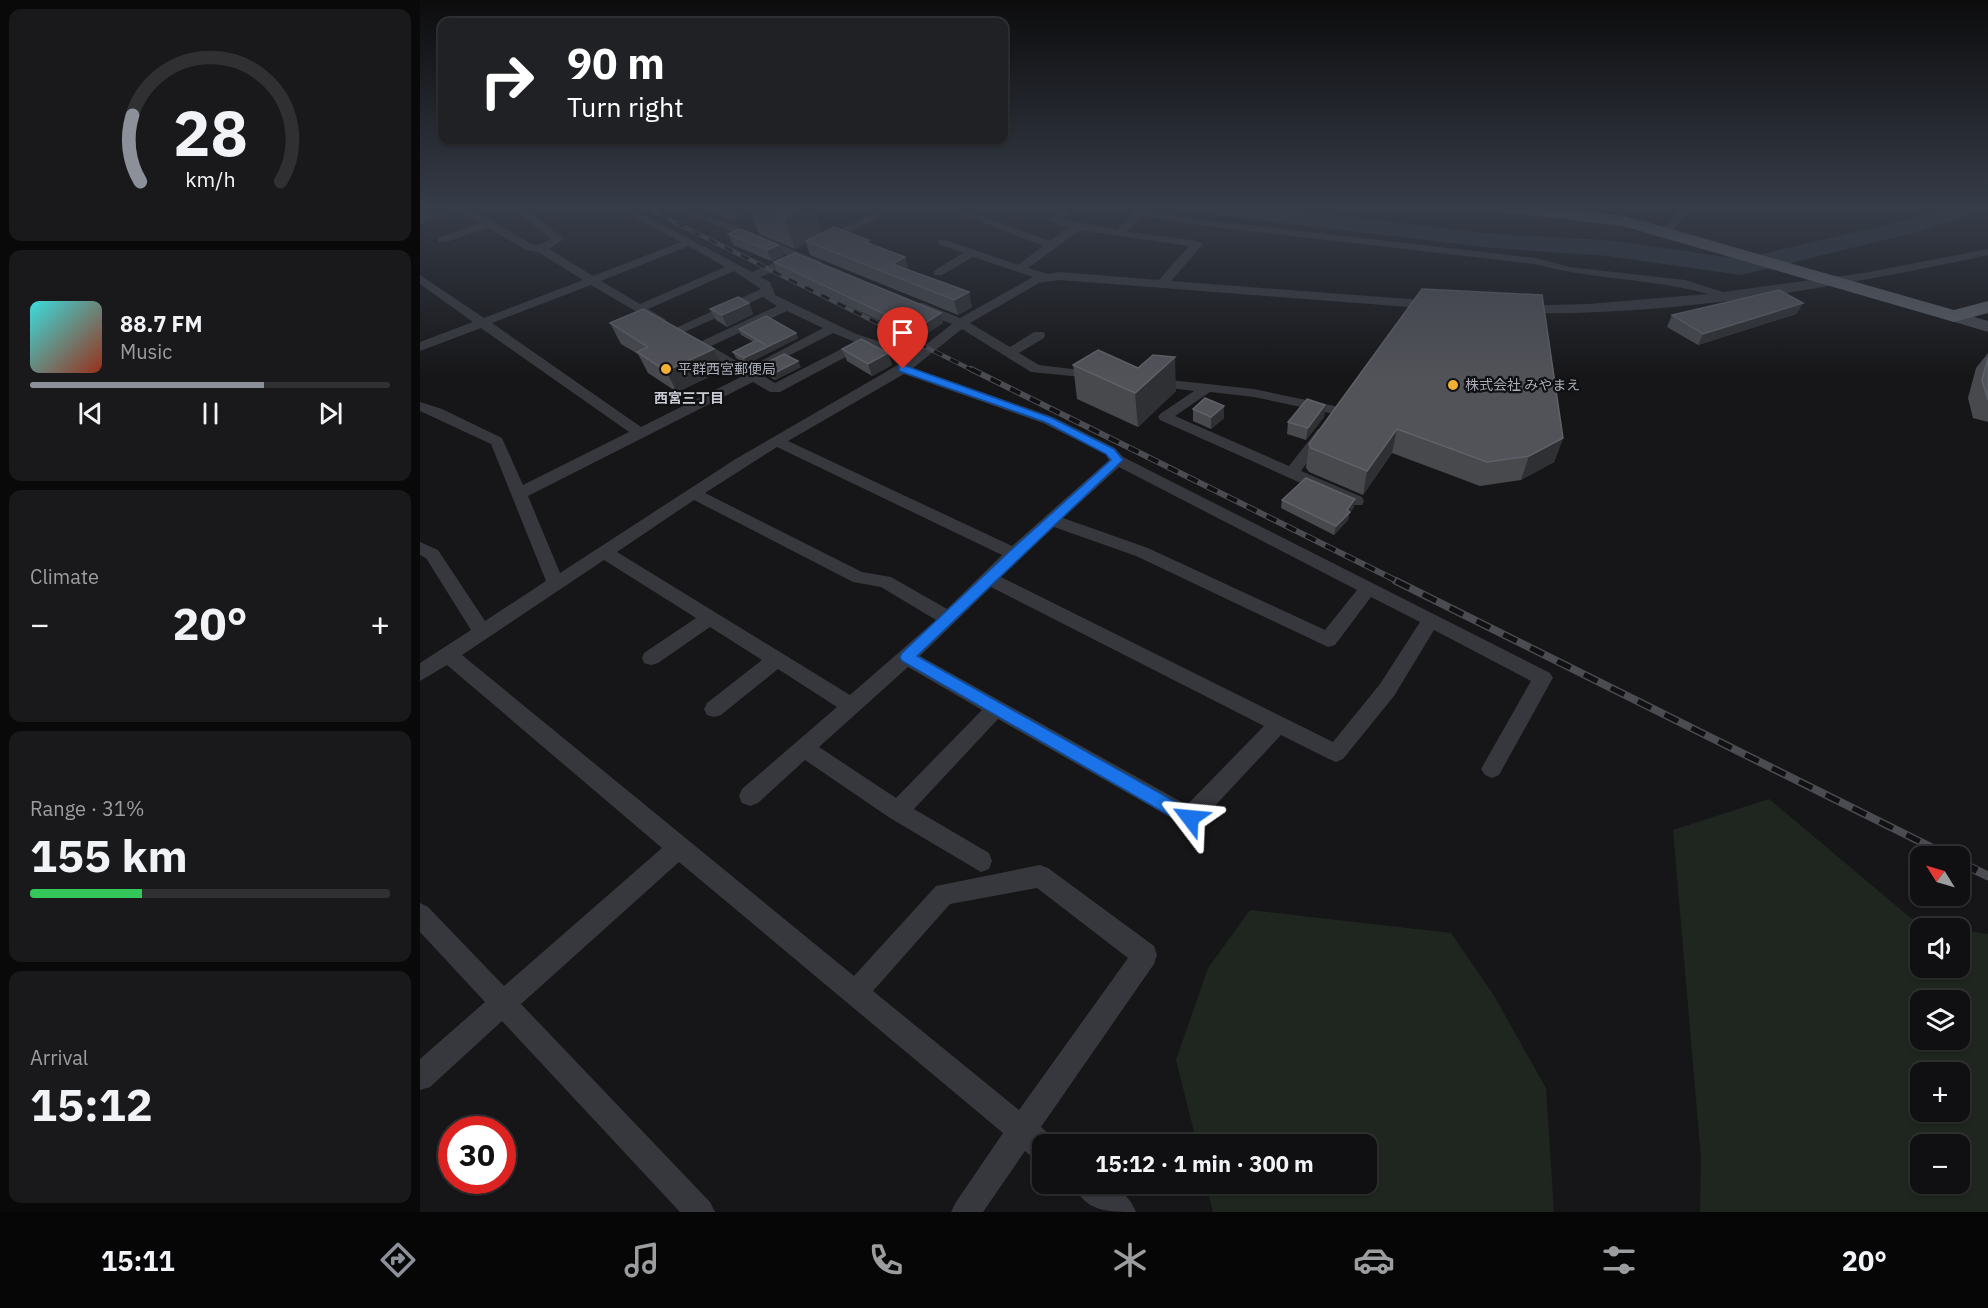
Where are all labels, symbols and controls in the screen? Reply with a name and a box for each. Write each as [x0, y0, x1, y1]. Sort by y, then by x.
text: 90 m [567, 36, 665, 91]
icon: right [468, 42, 546, 120]
text: Turn right [567, 89, 684, 124]
text: 28 [173, 92, 247, 173]
text: km/h [185, 165, 235, 193]
pin [877, 307, 928, 369]
text: 88.7 FM [120, 309, 203, 338]
icon: arrive [886, 316, 919, 349]
text: Music [120, 338, 172, 365]
place label: 平群西宮郵便局 [678, 360, 776, 378]
marker: 平群西宮郵便局 [659, 362, 673, 376]
place label: 株式会社 みやまえ [1465, 376, 1580, 394]
marker: 株式会社 みやまえ [1446, 378, 1460, 392]
district label: 西宮三丁目 [654, 389, 724, 407]
icon: previous [74, 397, 107, 430]
icon: pause [194, 397, 227, 430]
icon: next [314, 397, 347, 430]
text: Climate [30, 563, 99, 590]
text: 20° [172, 594, 248, 652]
text: − [30, 602, 50, 645]
text: + [370, 602, 390, 645]
position arrow [1158, 786, 1222, 850]
text: Range · 31% [30, 795, 145, 822]
text: 155 km [30, 826, 188, 884]
north arrow [1910, 846, 1970, 906]
map controls [1910, 846, 1970, 1194]
button: sound [1910, 918, 1970, 978]
button: layers [1910, 990, 1970, 1050]
text: Arrival [30, 1044, 88, 1071]
button: + [1910, 1062, 1970, 1122]
text: 15:12 [30, 1075, 153, 1133]
speed limit sign: 30 [438, 1116, 516, 1194]
button: − [1910, 1134, 1970, 1194]
text: 15:12 · 1 min · 300 m [1095, 1149, 1314, 1178]
icon: directions [377, 1239, 419, 1281]
icon: music [621, 1239, 663, 1281]
icon: phone [865, 1239, 907, 1281]
icon: climate [1109, 1239, 1151, 1281]
icon: car [1353, 1239, 1395, 1281]
icon: filters [1598, 1239, 1640, 1281]
text: 15:11 [101, 1243, 175, 1278]
text: 20° [1842, 1243, 1887, 1278]

